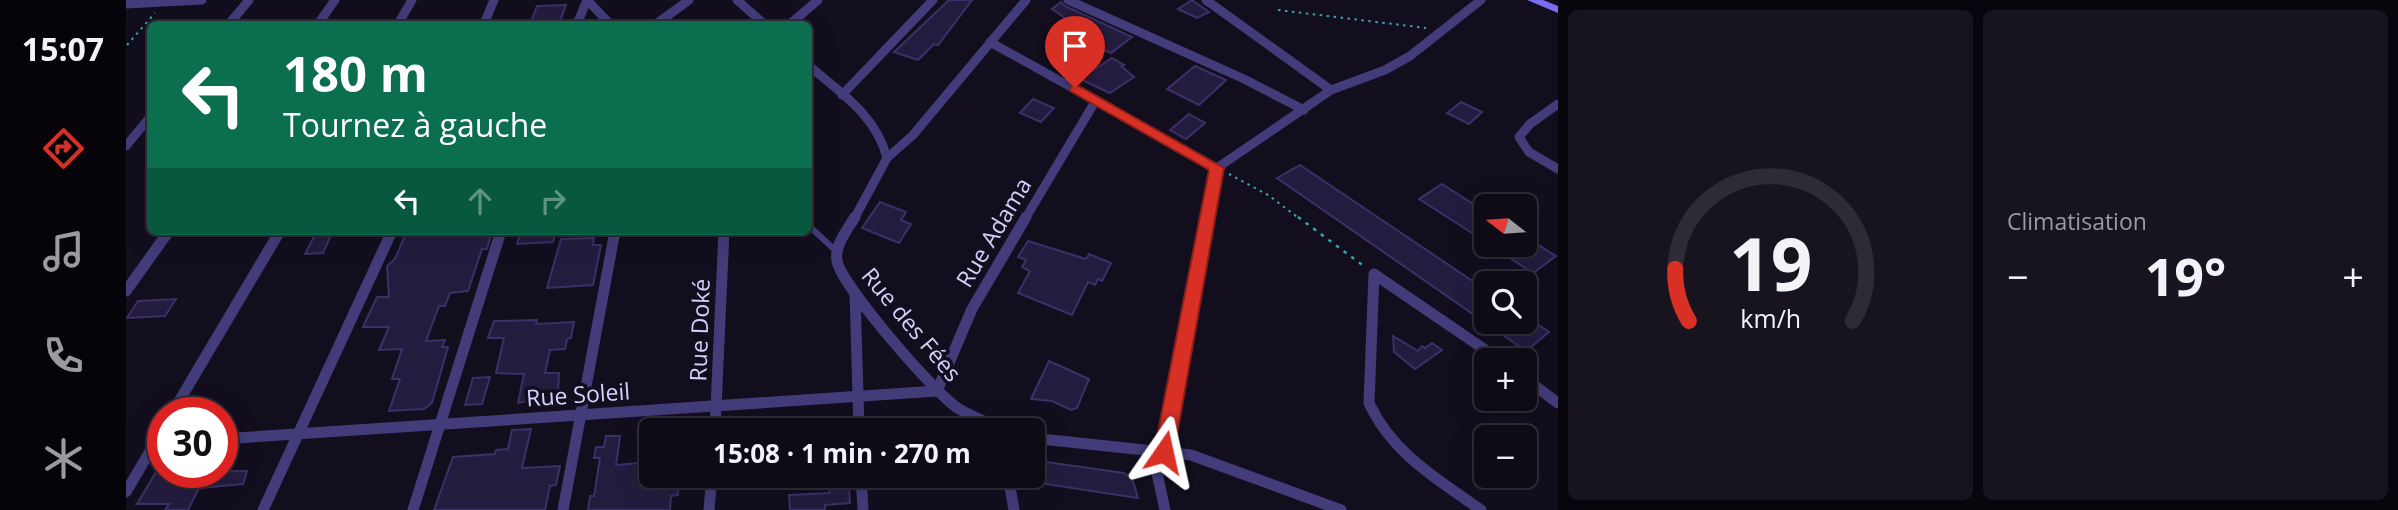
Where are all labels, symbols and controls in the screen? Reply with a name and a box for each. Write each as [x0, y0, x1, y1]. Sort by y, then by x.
pin [1045, 16, 1105, 88]
text: 15:07 [22, 27, 104, 70]
icon: arrive [1056, 27, 1094, 65]
text: 180 m [283, 40, 428, 106]
icon: left [168, 49, 259, 140]
text: Tournez à gauche [283, 103, 547, 146]
icon: directions [39, 124, 88, 173]
street label: Rue Adama [948, 171, 1038, 293]
icon: left [388, 182, 426, 220]
icon: ahead [461, 182, 499, 220]
icon: right [534, 182, 572, 220]
north arrow [1474, 194, 1536, 257]
map controls [1474, 194, 1537, 488]
text: Climatisation [2007, 205, 2147, 237]
text: 19 [1729, 213, 1812, 312]
icon: music [39, 227, 88, 276]
text: 19° [2145, 240, 2226, 311]
text: − [2007, 250, 2029, 302]
text: + [2342, 250, 2364, 302]
street label: Rue des Fées [855, 260, 969, 388]
button: search [1474, 271, 1537, 334]
street label: Rue Doké [681, 278, 717, 382]
text: km/h [1740, 301, 1801, 335]
icon: phone [39, 331, 88, 380]
button: + [1474, 348, 1537, 411]
street label: Rue Soleil [525, 374, 631, 414]
speed limit sign: 30 [147, 397, 238, 488]
position arrow [1127, 415, 1201, 489]
button: − [1474, 425, 1537, 488]
icon: climate [39, 434, 88, 483]
text: 15:08 · 1 min · 270 m [713, 435, 971, 471]

